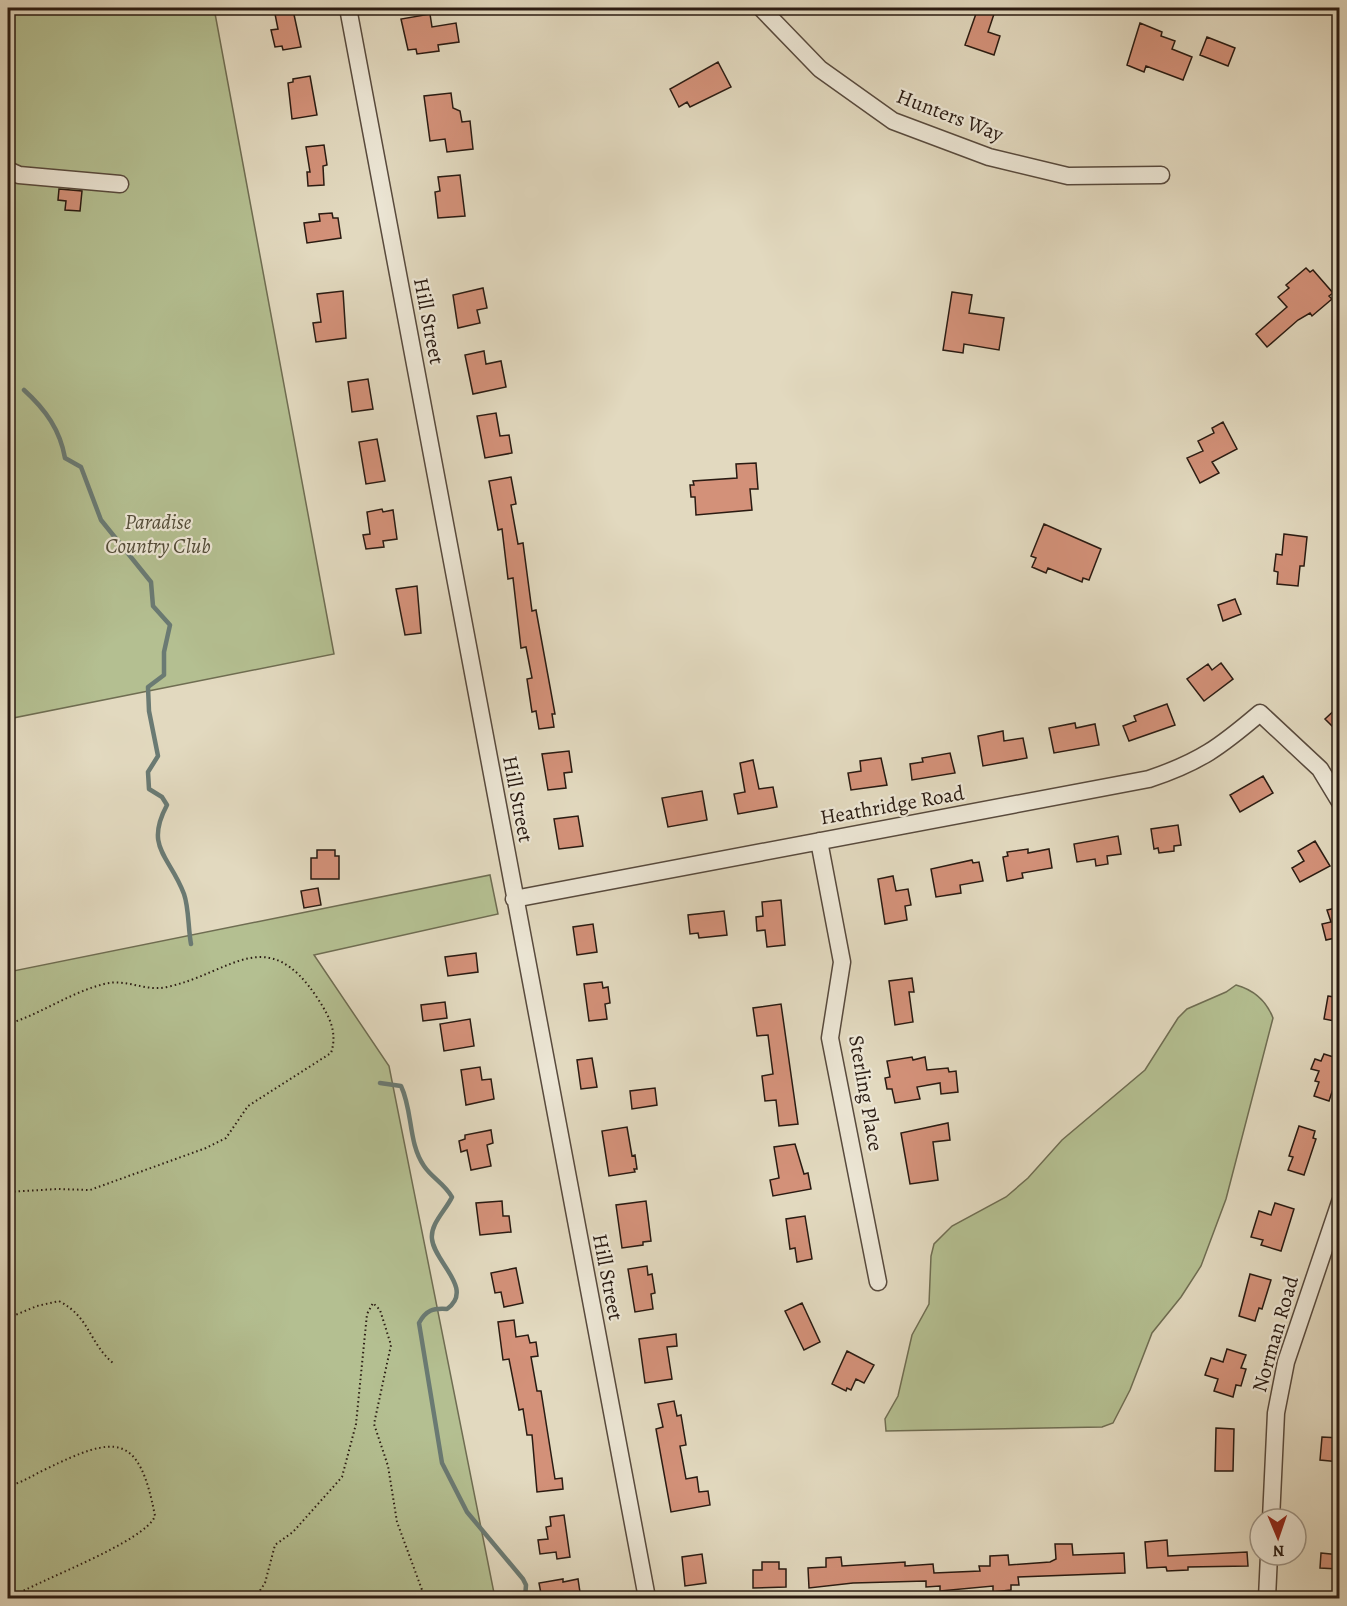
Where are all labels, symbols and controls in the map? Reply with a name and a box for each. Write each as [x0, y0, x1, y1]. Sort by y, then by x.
street label: Hunters Way [893, 82, 1008, 148]
street label: Hill Street [407, 275, 451, 367]
park label: Paradise Country Club [105, 508, 211, 560]
street label: Hill Street [496, 753, 540, 845]
street label: Heathridge Road [818, 778, 967, 831]
street label: Sterling Place [842, 1033, 890, 1153]
street label: Hill Street [586, 1231, 630, 1323]
street label: Norman Road [1245, 1272, 1305, 1395]
north arrow [1248, 1507, 1308, 1567]
text: N [1272, 1540, 1285, 1562]

